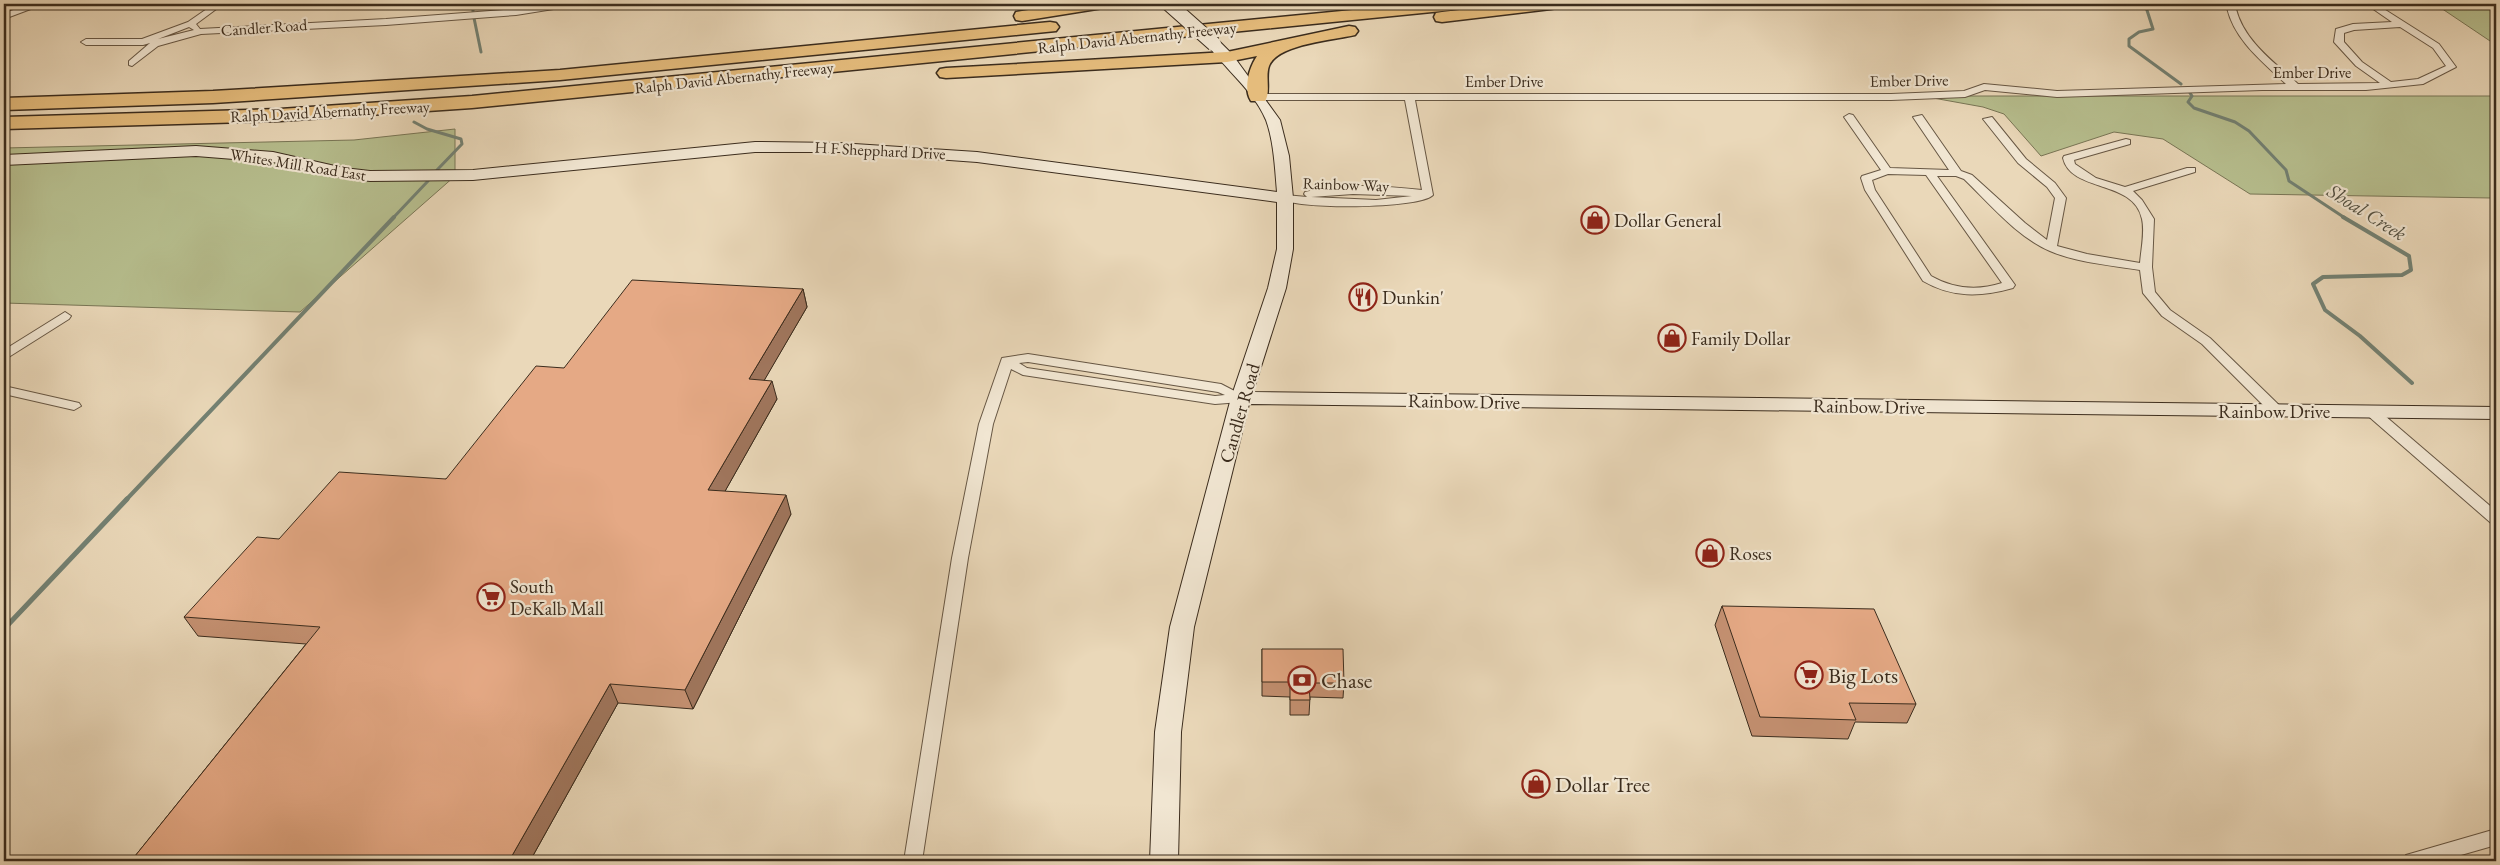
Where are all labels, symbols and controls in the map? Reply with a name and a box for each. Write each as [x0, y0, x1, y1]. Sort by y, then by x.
street label: Candler Road [220, 14, 309, 41]
street label: Ralph David Abernathy Freeway [1037, 17, 1239, 58]
street label: Ralph David Abernathy Freeway [634, 57, 836, 98]
street label: Ember Drive [2273, 62, 2351, 83]
street label: Ember Drive [1869, 69, 1949, 92]
street label: Ember Drive [1465, 71, 1543, 92]
street label: Ralph David Abernathy Freeway [230, 96, 431, 127]
street label: H F Shepphard Drive [814, 137, 946, 164]
street label: Whites Mill Road East [228, 143, 367, 186]
street label: Rainbow Way [1302, 172, 1391, 197]
water label: Shoal Creek [2322, 177, 2411, 246]
shop icon: Dollar General [1580, 205, 1610, 235]
place label: Dollar General [1614, 208, 1722, 233]
restaurant icon: Dunkin' [1348, 282, 1378, 312]
place label: Dunkin' [1382, 285, 1444, 310]
shop icon: Family Dollar [1657, 323, 1687, 353]
place label: Family Dollar [1691, 326, 1791, 351]
street label: Candler Road [1213, 360, 1266, 466]
street label: Rainbow Drive [1408, 388, 1520, 415]
street label: Rainbow Drive [1813, 393, 1925, 420]
street label: Rainbow Drive [2218, 399, 2330, 424]
shop icon: Roses [1695, 538, 1725, 568]
place label: Roses [1729, 541, 1772, 566]
place label: South DeKalb Mall [510, 574, 604, 621]
supermarket icon: South DeKalb Mall [476, 582, 506, 612]
supermarket icon: Big Lots [1794, 660, 1824, 690]
place label: Big Lots [1828, 661, 1898, 690]
bank icon: Chase [1287, 665, 1317, 695]
place label: Chase [1321, 666, 1373, 695]
shop icon: Dollar Tree [1521, 769, 1551, 799]
place label: Dollar Tree [1555, 770, 1650, 799]

